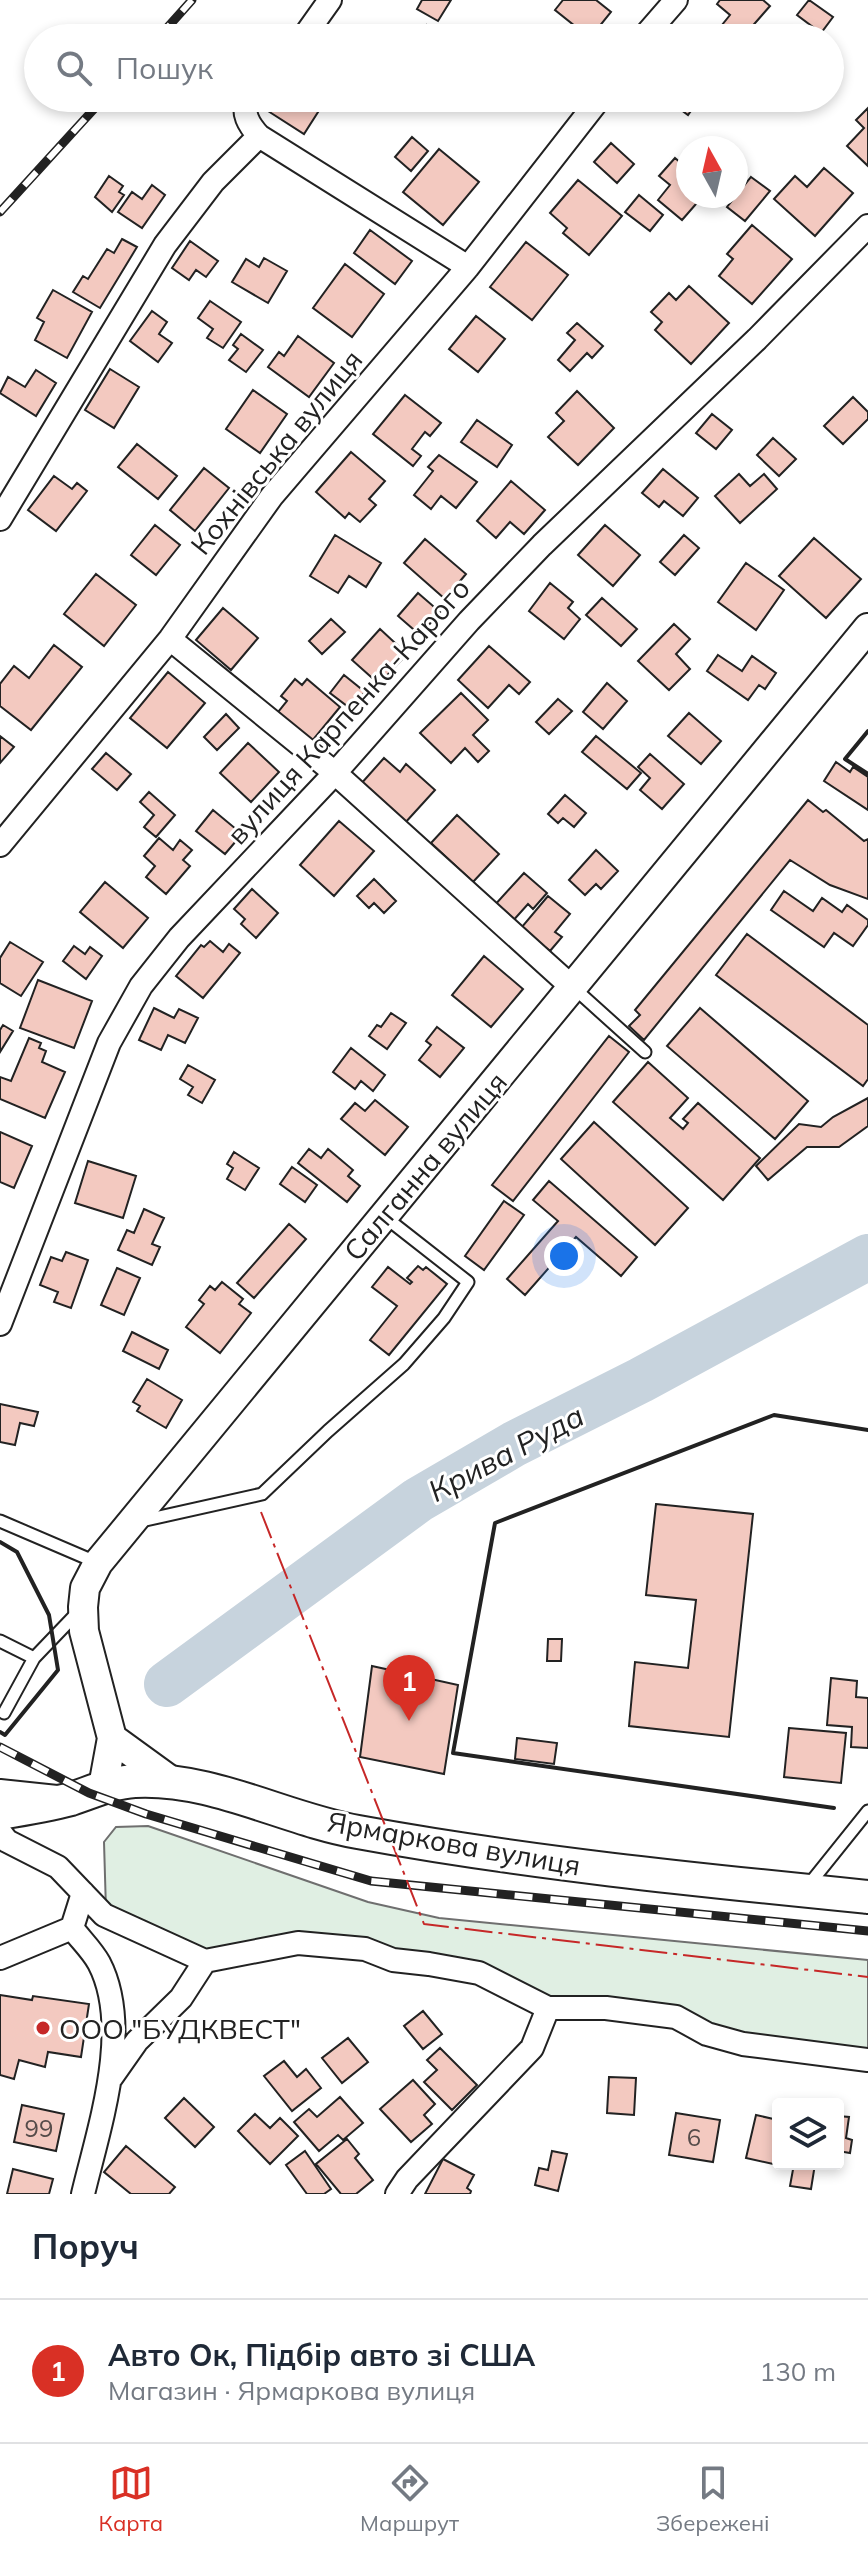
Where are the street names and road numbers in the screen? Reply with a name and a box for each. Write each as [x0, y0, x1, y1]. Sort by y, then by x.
street label: Кохнівська вулиця [183, 343, 369, 561]
street label: вулиця Карпенка-Карого [219, 571, 477, 851]
street label: Салганна вулиця [336, 1065, 514, 1267]
street label: Ярмаркова вулиця [325, 1804, 583, 1882]

